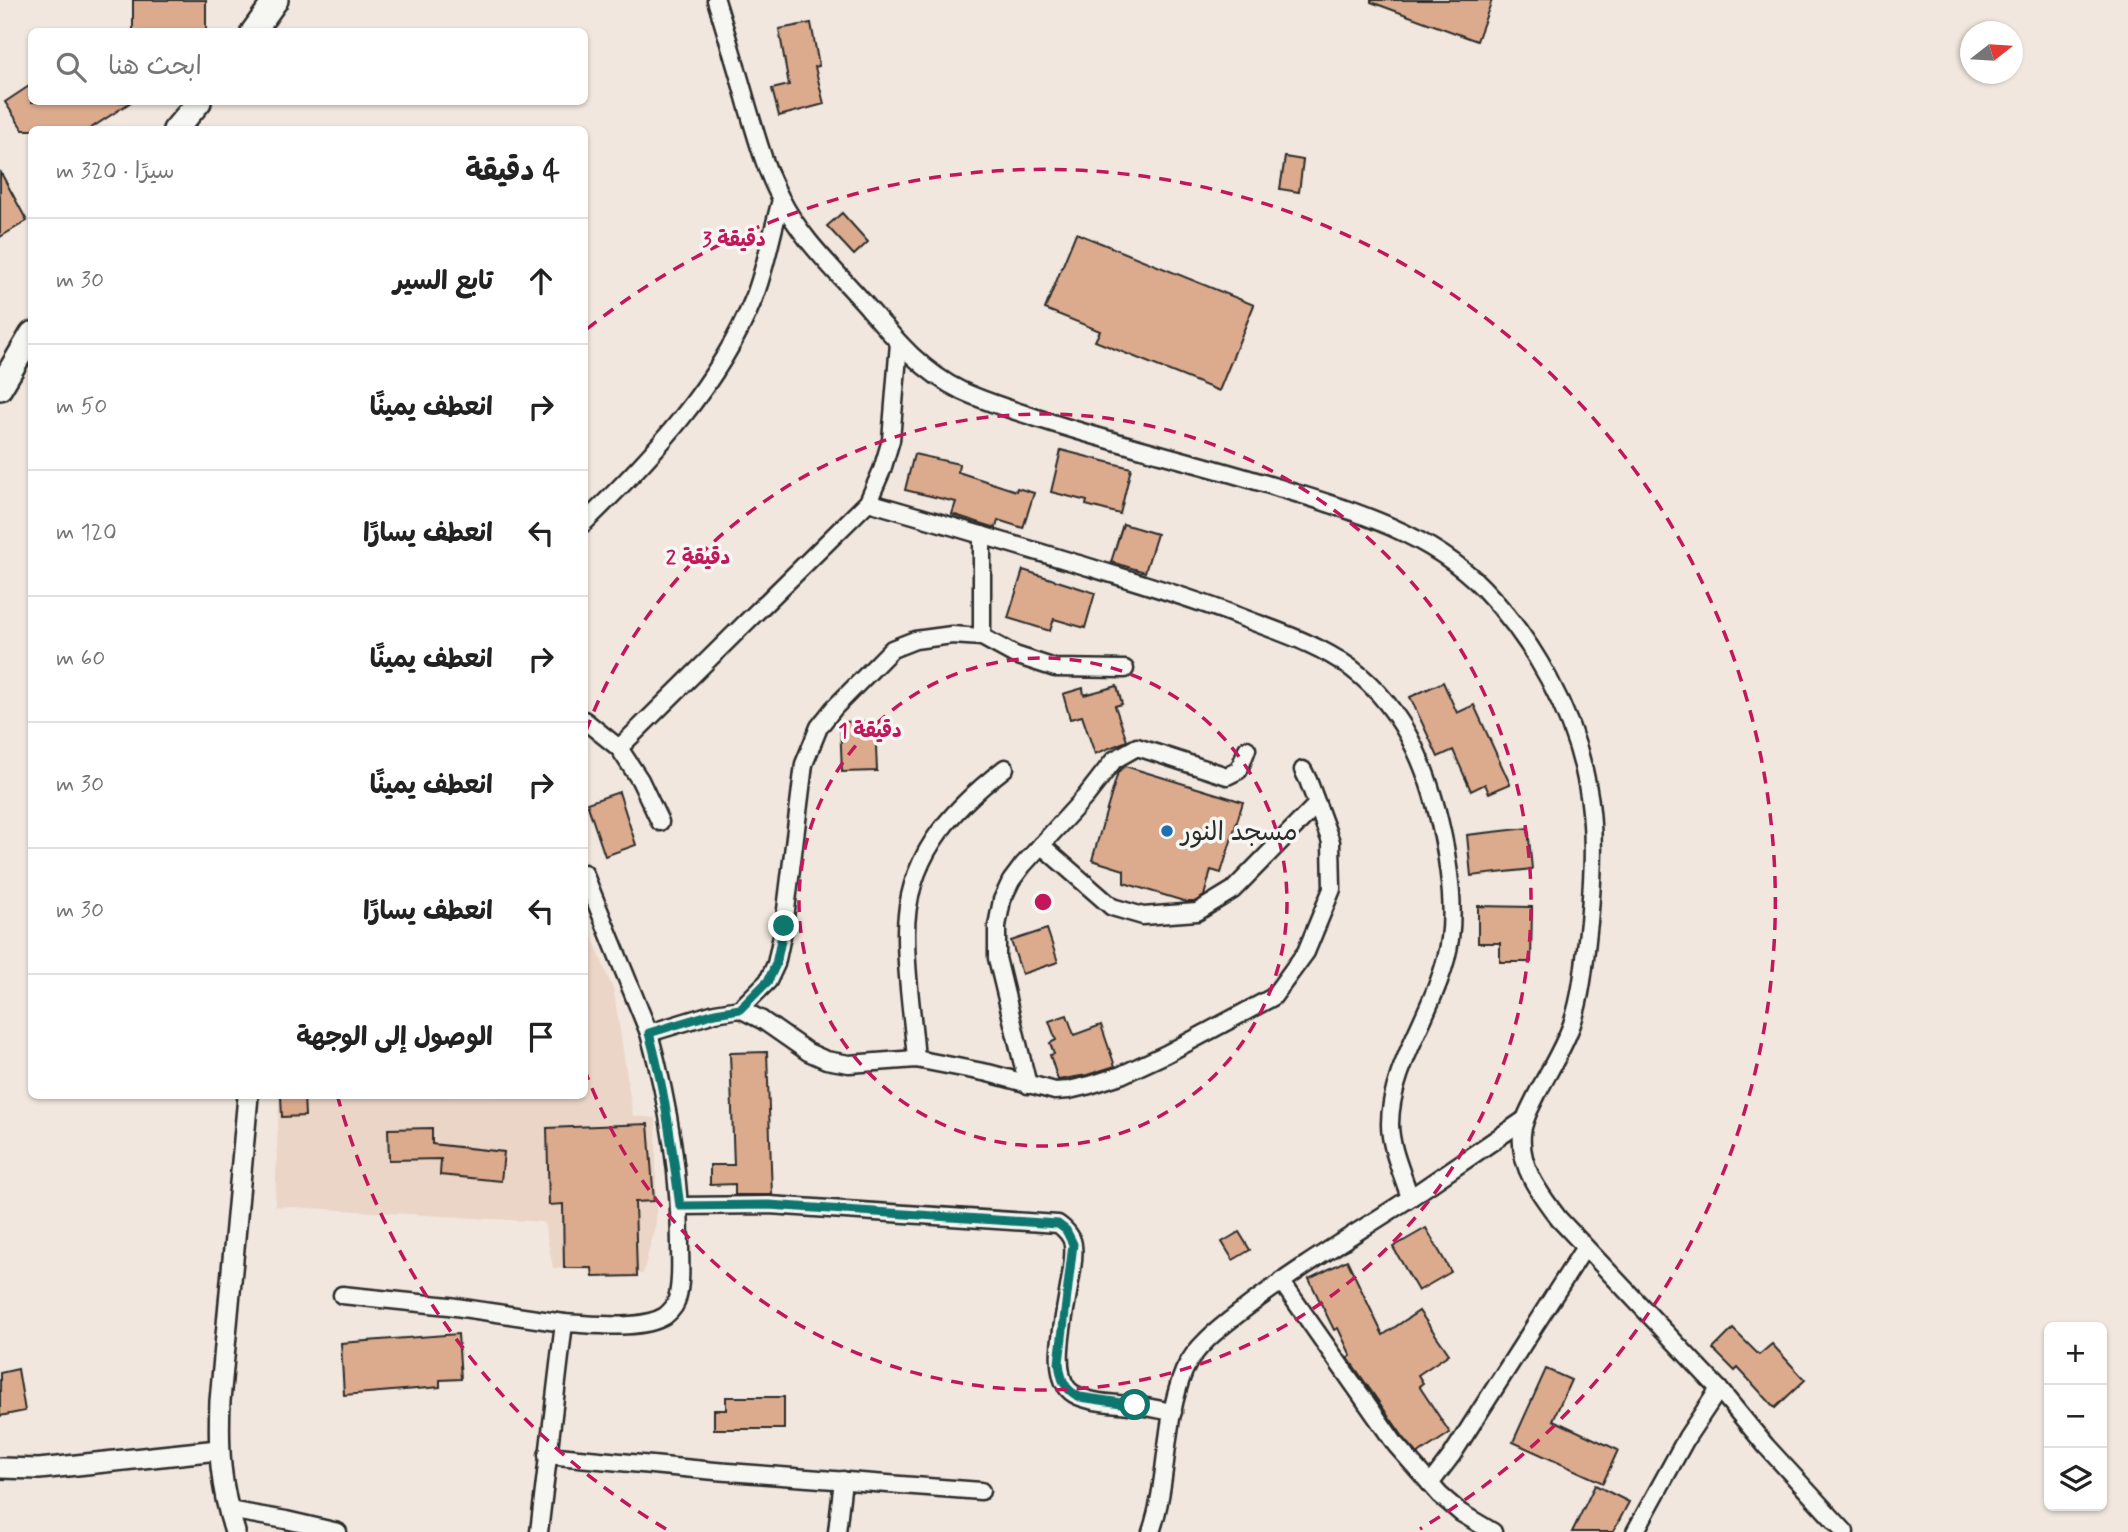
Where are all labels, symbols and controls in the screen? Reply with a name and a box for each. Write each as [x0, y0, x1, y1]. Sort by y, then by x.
north arrow [1960, 21, 2023, 84]
search box [28, 28, 588, 105]
icon: search [52, 48, 90, 86]
text: ابحث هنا [108, 50, 202, 84]
text: 4 دقيقة [465, 152, 560, 191]
text: سيرًا · 320 m [56, 157, 175, 187]
text: 3 دقيقة [702, 226, 766, 254]
icon: ahead [522, 262, 560, 300]
text: تابع السير [393, 265, 493, 299]
text: 30 m [56, 266, 104, 296]
icon: right [522, 388, 560, 426]
text: انعطف يمينًا [370, 391, 493, 425]
text: 50 m [56, 392, 108, 422]
icon: left [522, 514, 560, 552]
text: انعطف يسارًا [363, 517, 493, 551]
text: 120 m [56, 518, 117, 548]
text: 2 دقيقة [666, 544, 730, 572]
icon: right [522, 640, 560, 678]
text: انعطف يمينًا [370, 643, 493, 677]
text: 60 m [56, 644, 105, 674]
text: 1 دقيقة [838, 717, 902, 745]
icon: right [522, 766, 560, 804]
text: انعطف يمينًا [370, 769, 493, 803]
text: 30 m [56, 770, 104, 800]
place label: مسجد النور [1179, 816, 1298, 850]
marker: مسجد النور [1159, 823, 1175, 839]
centre of rings [1031, 890, 1055, 914]
icon: left [522, 892, 560, 930]
text: انعطف يسارًا [363, 895, 493, 929]
text: 30 m [56, 896, 104, 926]
route end [768, 910, 799, 941]
icon: arrive [522, 1018, 560, 1056]
text: الوصول إلى الوجهة [296, 1021, 493, 1055]
map controls [2044, 1322, 2107, 1511]
button: + [2044, 1322, 2107, 1385]
button: − [2044, 1385, 2107, 1448]
route start [1119, 1389, 1150, 1420]
button: layers [2044, 1448, 2107, 1511]

